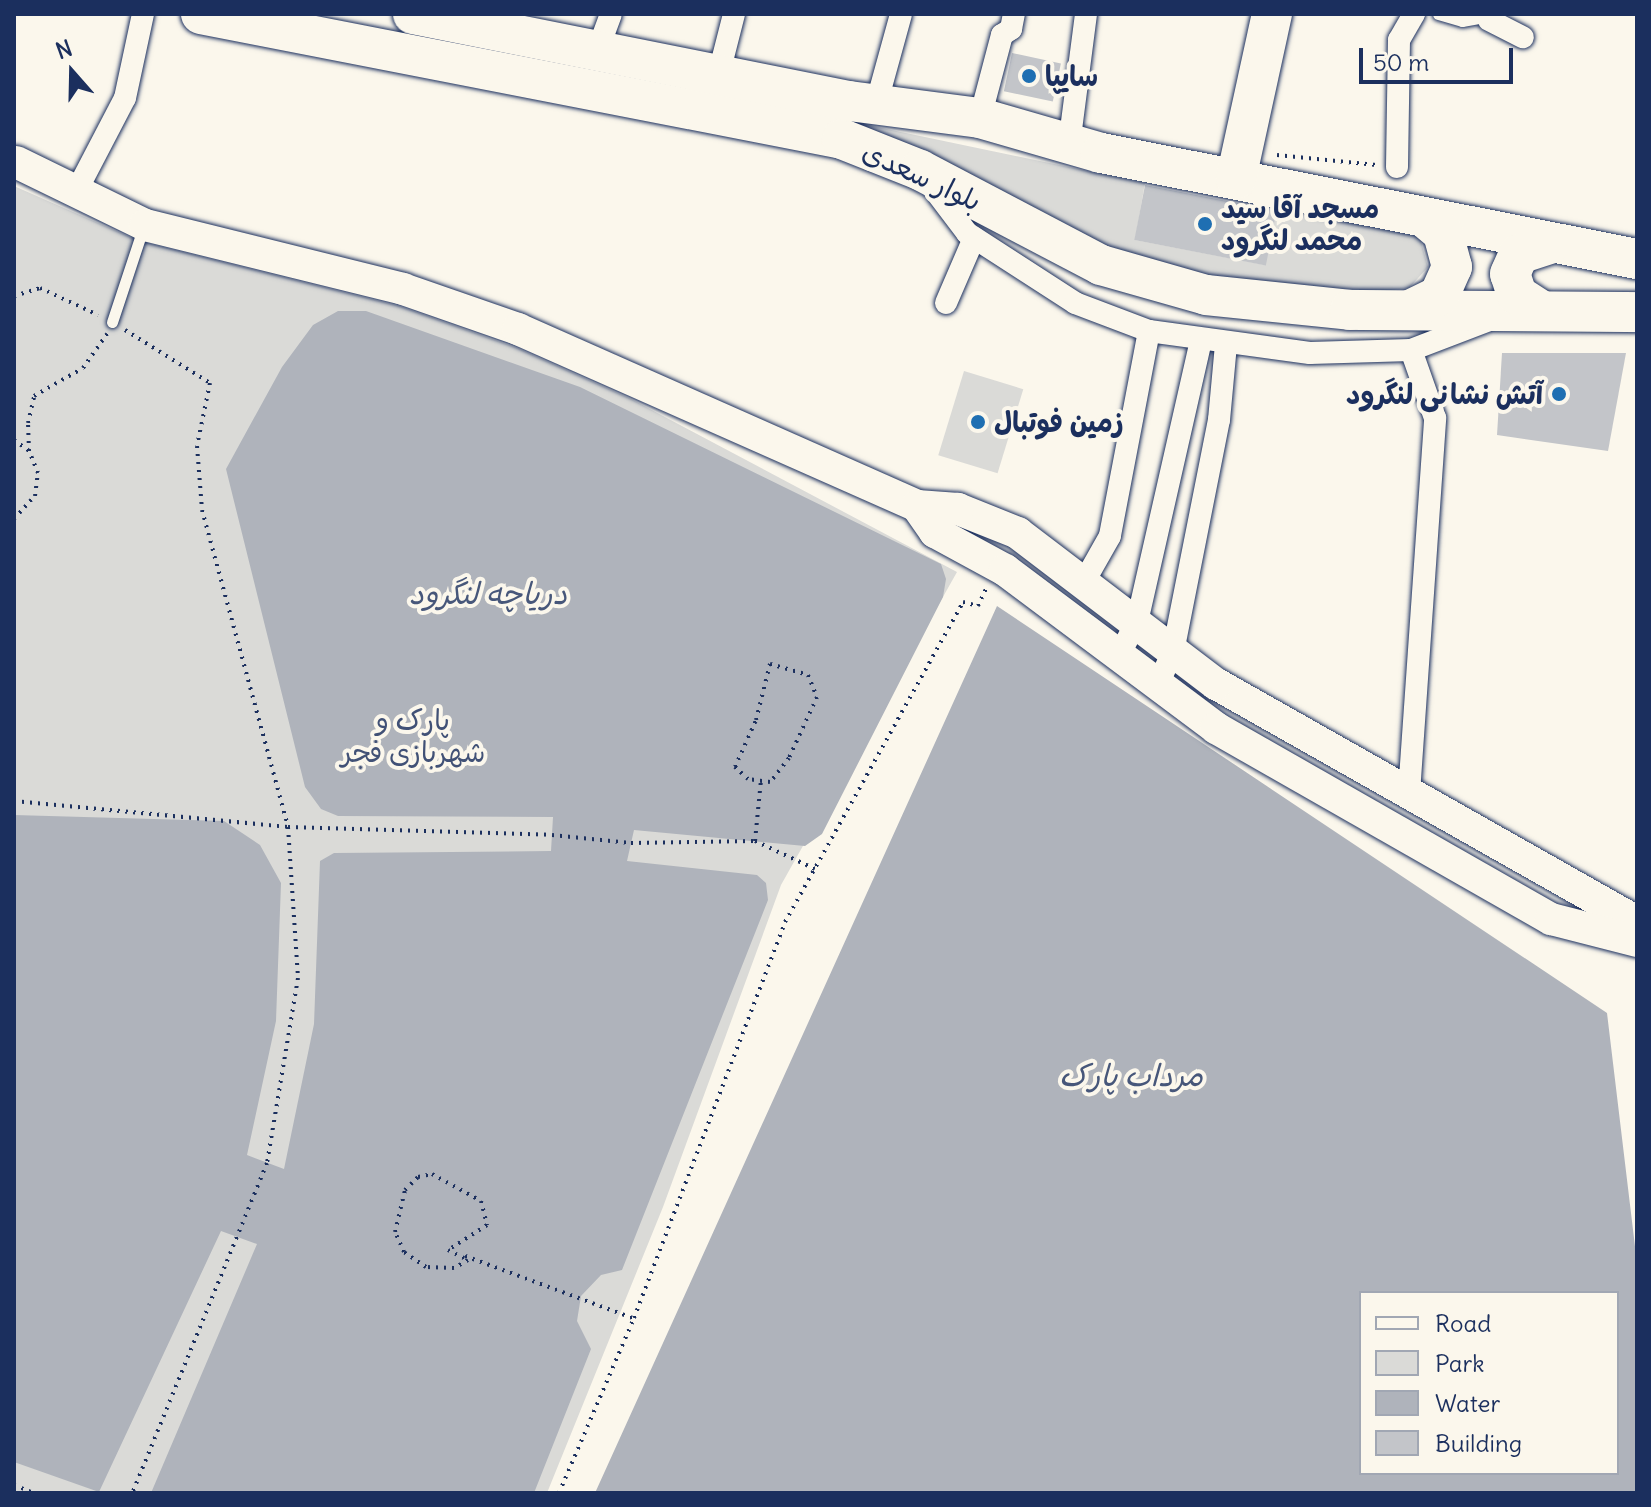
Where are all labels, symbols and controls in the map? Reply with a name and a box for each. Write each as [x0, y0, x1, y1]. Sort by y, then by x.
north arrow [32, 32, 112, 112]
scale bar [1363, 32, 1517, 82]
text: N [52, 34, 76, 65]
text: 50 m [1373, 47, 1429, 77]
place label: سایپا [1045, 59, 1098, 93]
marker: سایپا [1020, 67, 1038, 85]
street label: بلوار سعدی [857, 134, 987, 218]
place label: مسجد آقا سید محمد لنگرود [1221, 191, 1379, 257]
marker: مسجد آقا سید محمد لنگرود [1196, 215, 1214, 233]
place label: آتش نشانی لنگرود [1346, 377, 1543, 411]
marker: آتش نشانی لنگرود [1550, 385, 1568, 403]
place label: زمین فوتبال [994, 405, 1124, 439]
marker: زمین فوتبال [969, 413, 987, 431]
water label: دریاچه لنگرود [409, 575, 567, 611]
park label: پارک و شهربازی فجر [341, 703, 485, 769]
water label: مرداب پارک [1059, 1057, 1203, 1093]
legend [1359, 1291, 1619, 1475]
text: Road [1435, 1308, 1491, 1338]
text: Park [1435, 1348, 1485, 1378]
text: Water [1435, 1388, 1500, 1418]
text: Building [1435, 1428, 1522, 1458]

